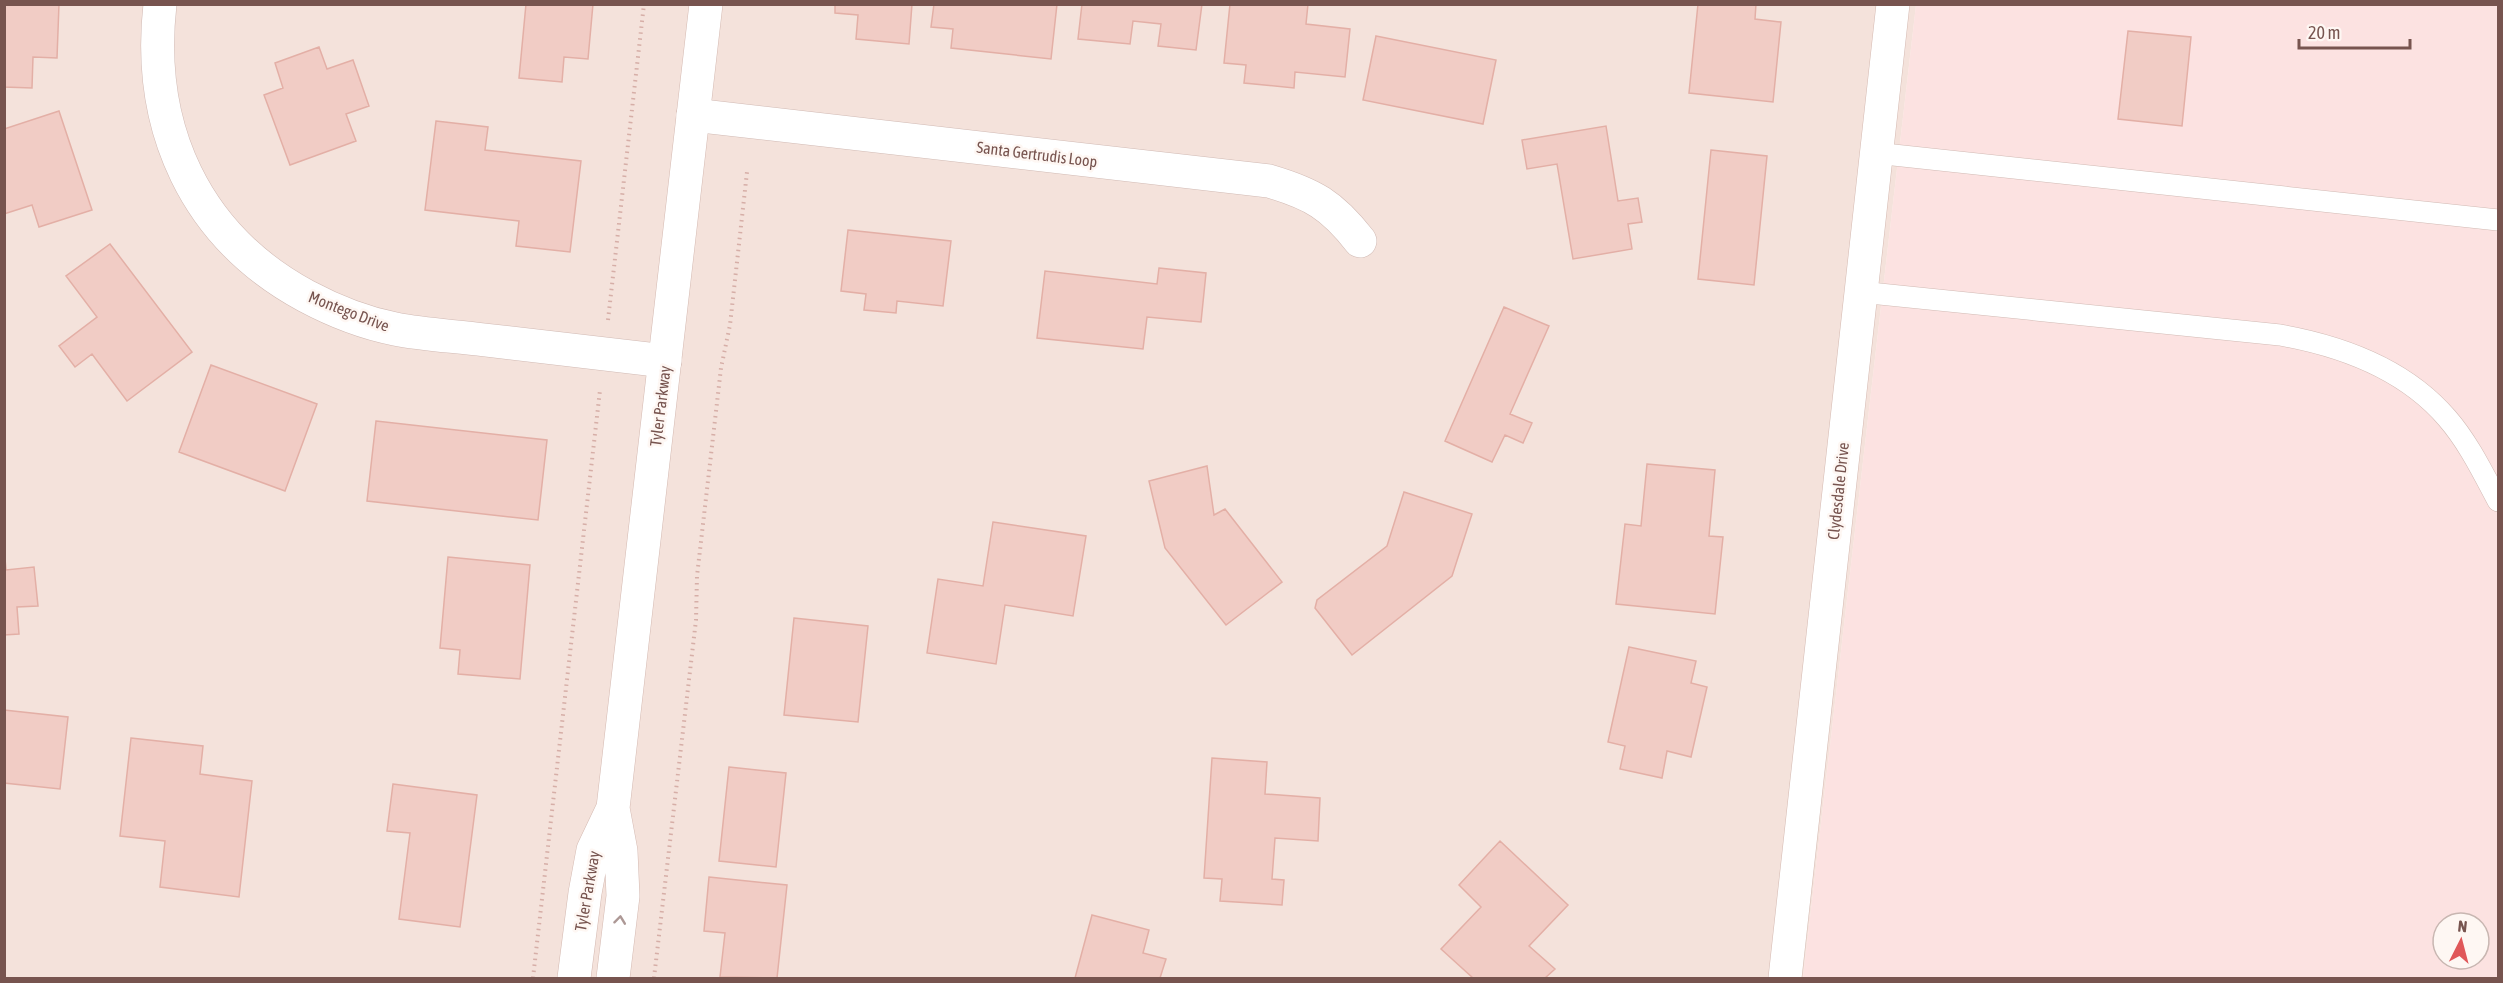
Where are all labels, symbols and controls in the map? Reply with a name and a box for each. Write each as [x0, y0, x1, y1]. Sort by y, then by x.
scale bar [2299, 12, 2410, 50]
text: 20 m [2308, 22, 2340, 43]
street label: Santa Gertrudis Loop [976, 138, 1098, 171]
street label: Montego Drive [306, 287, 392, 336]
street label: Tyler Parkway [646, 364, 675, 448]
street label: Clydesdale Drive [1824, 441, 1853, 541]
street label: Tyler Parkway [571, 849, 604, 933]
north arrow [2431, 911, 2491, 971]
one-way arrow [613, 916, 625, 925]
text: N [2457, 917, 2468, 936]

